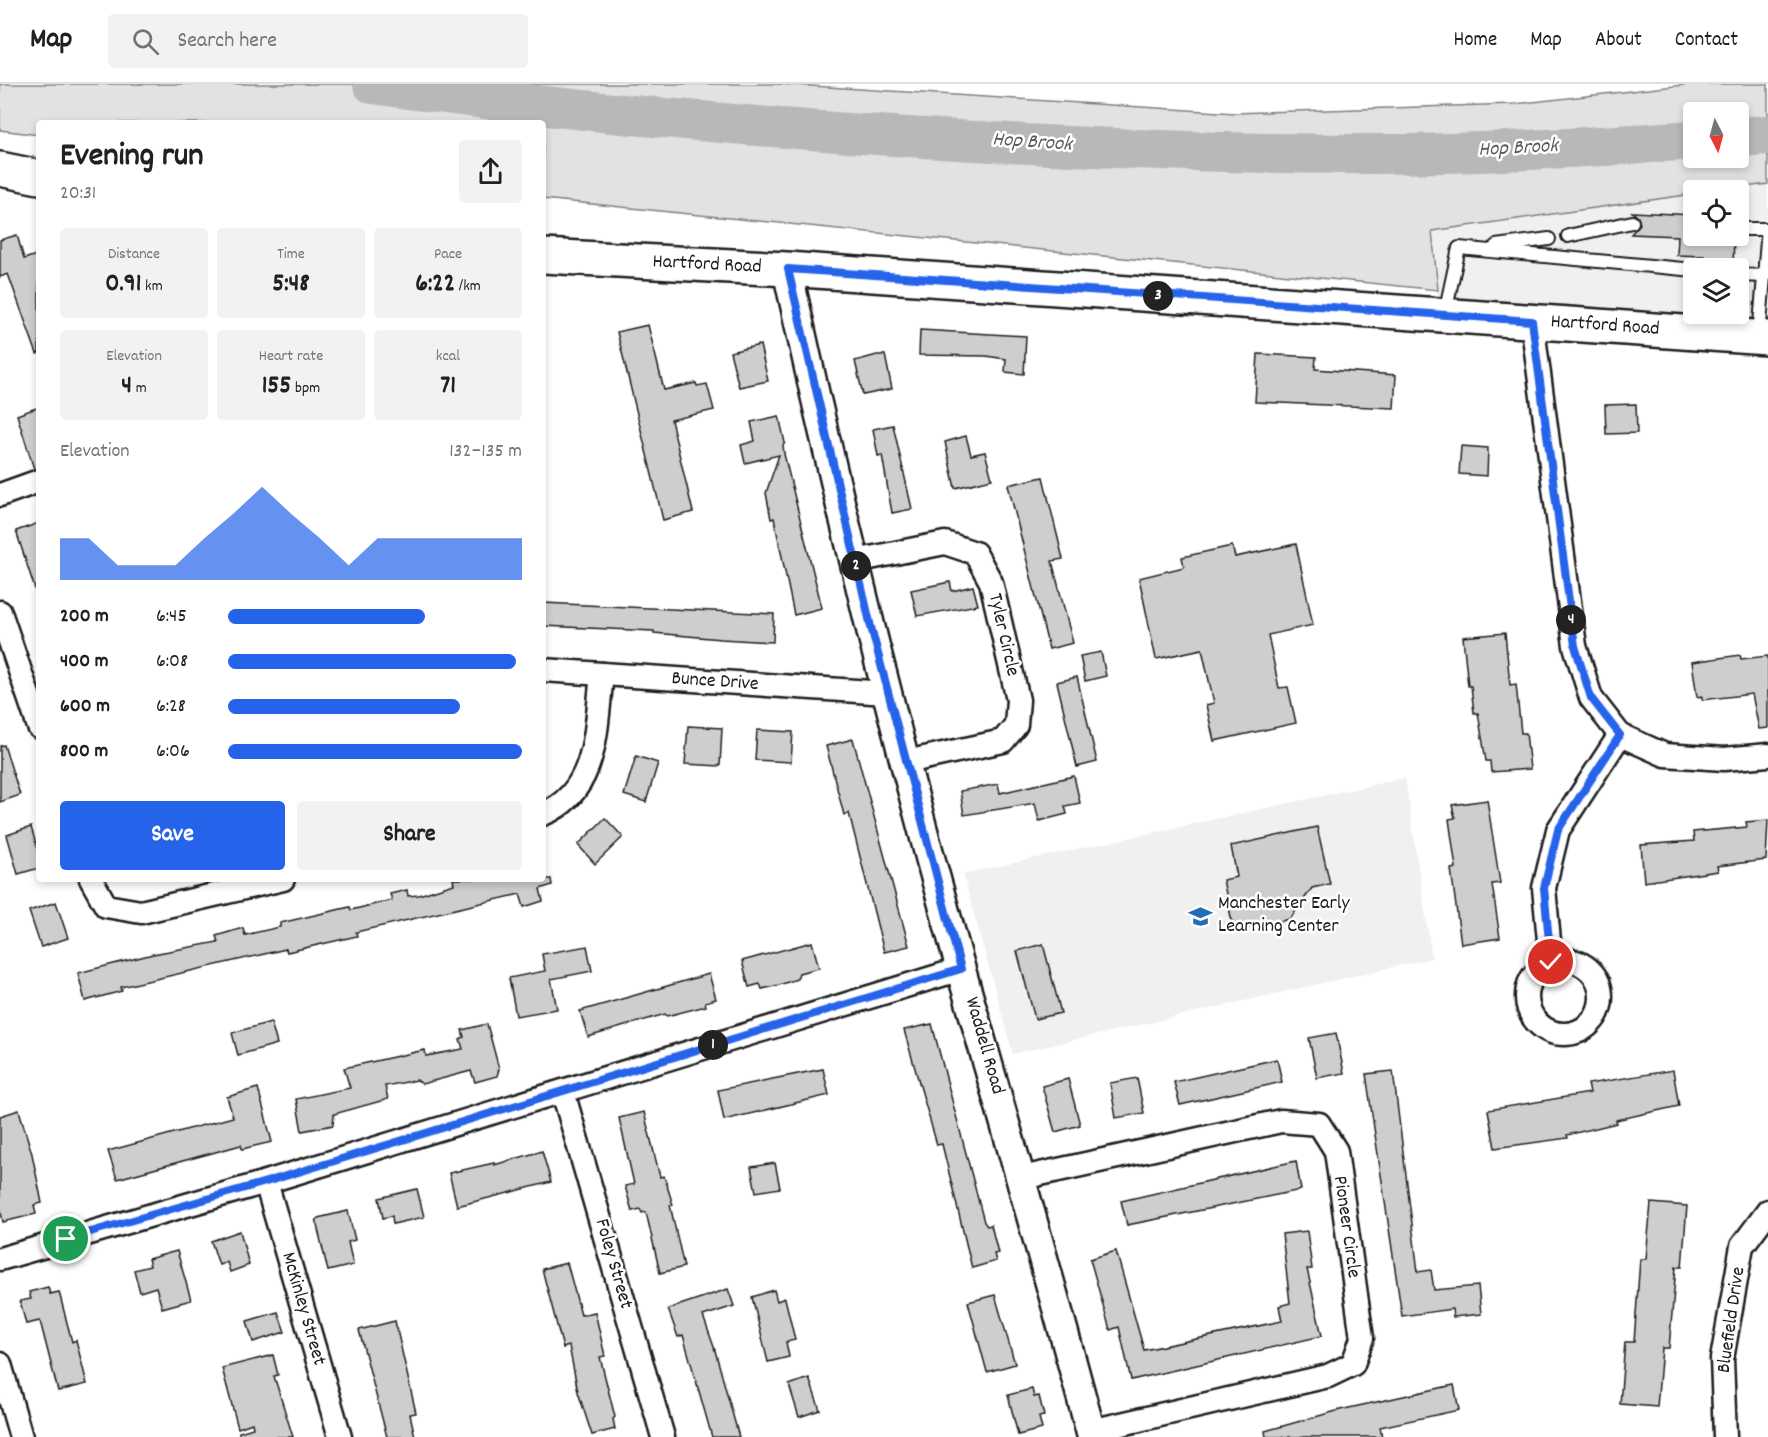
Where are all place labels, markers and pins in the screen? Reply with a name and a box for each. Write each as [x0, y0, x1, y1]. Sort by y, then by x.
pin: 3 [1143, 281, 1173, 311]
pin: 2 [841, 551, 871, 581]
pin: 4 [1556, 605, 1586, 635]
place label: Manchester Early Learning Center [1218, 890, 1351, 941]
school or university icon: Manchester Early Learning Center [1187, 903, 1213, 929]
pin [1525, 936, 1576, 987]
pin: 1 [698, 1030, 728, 1060]
pin [40, 1213, 91, 1264]

